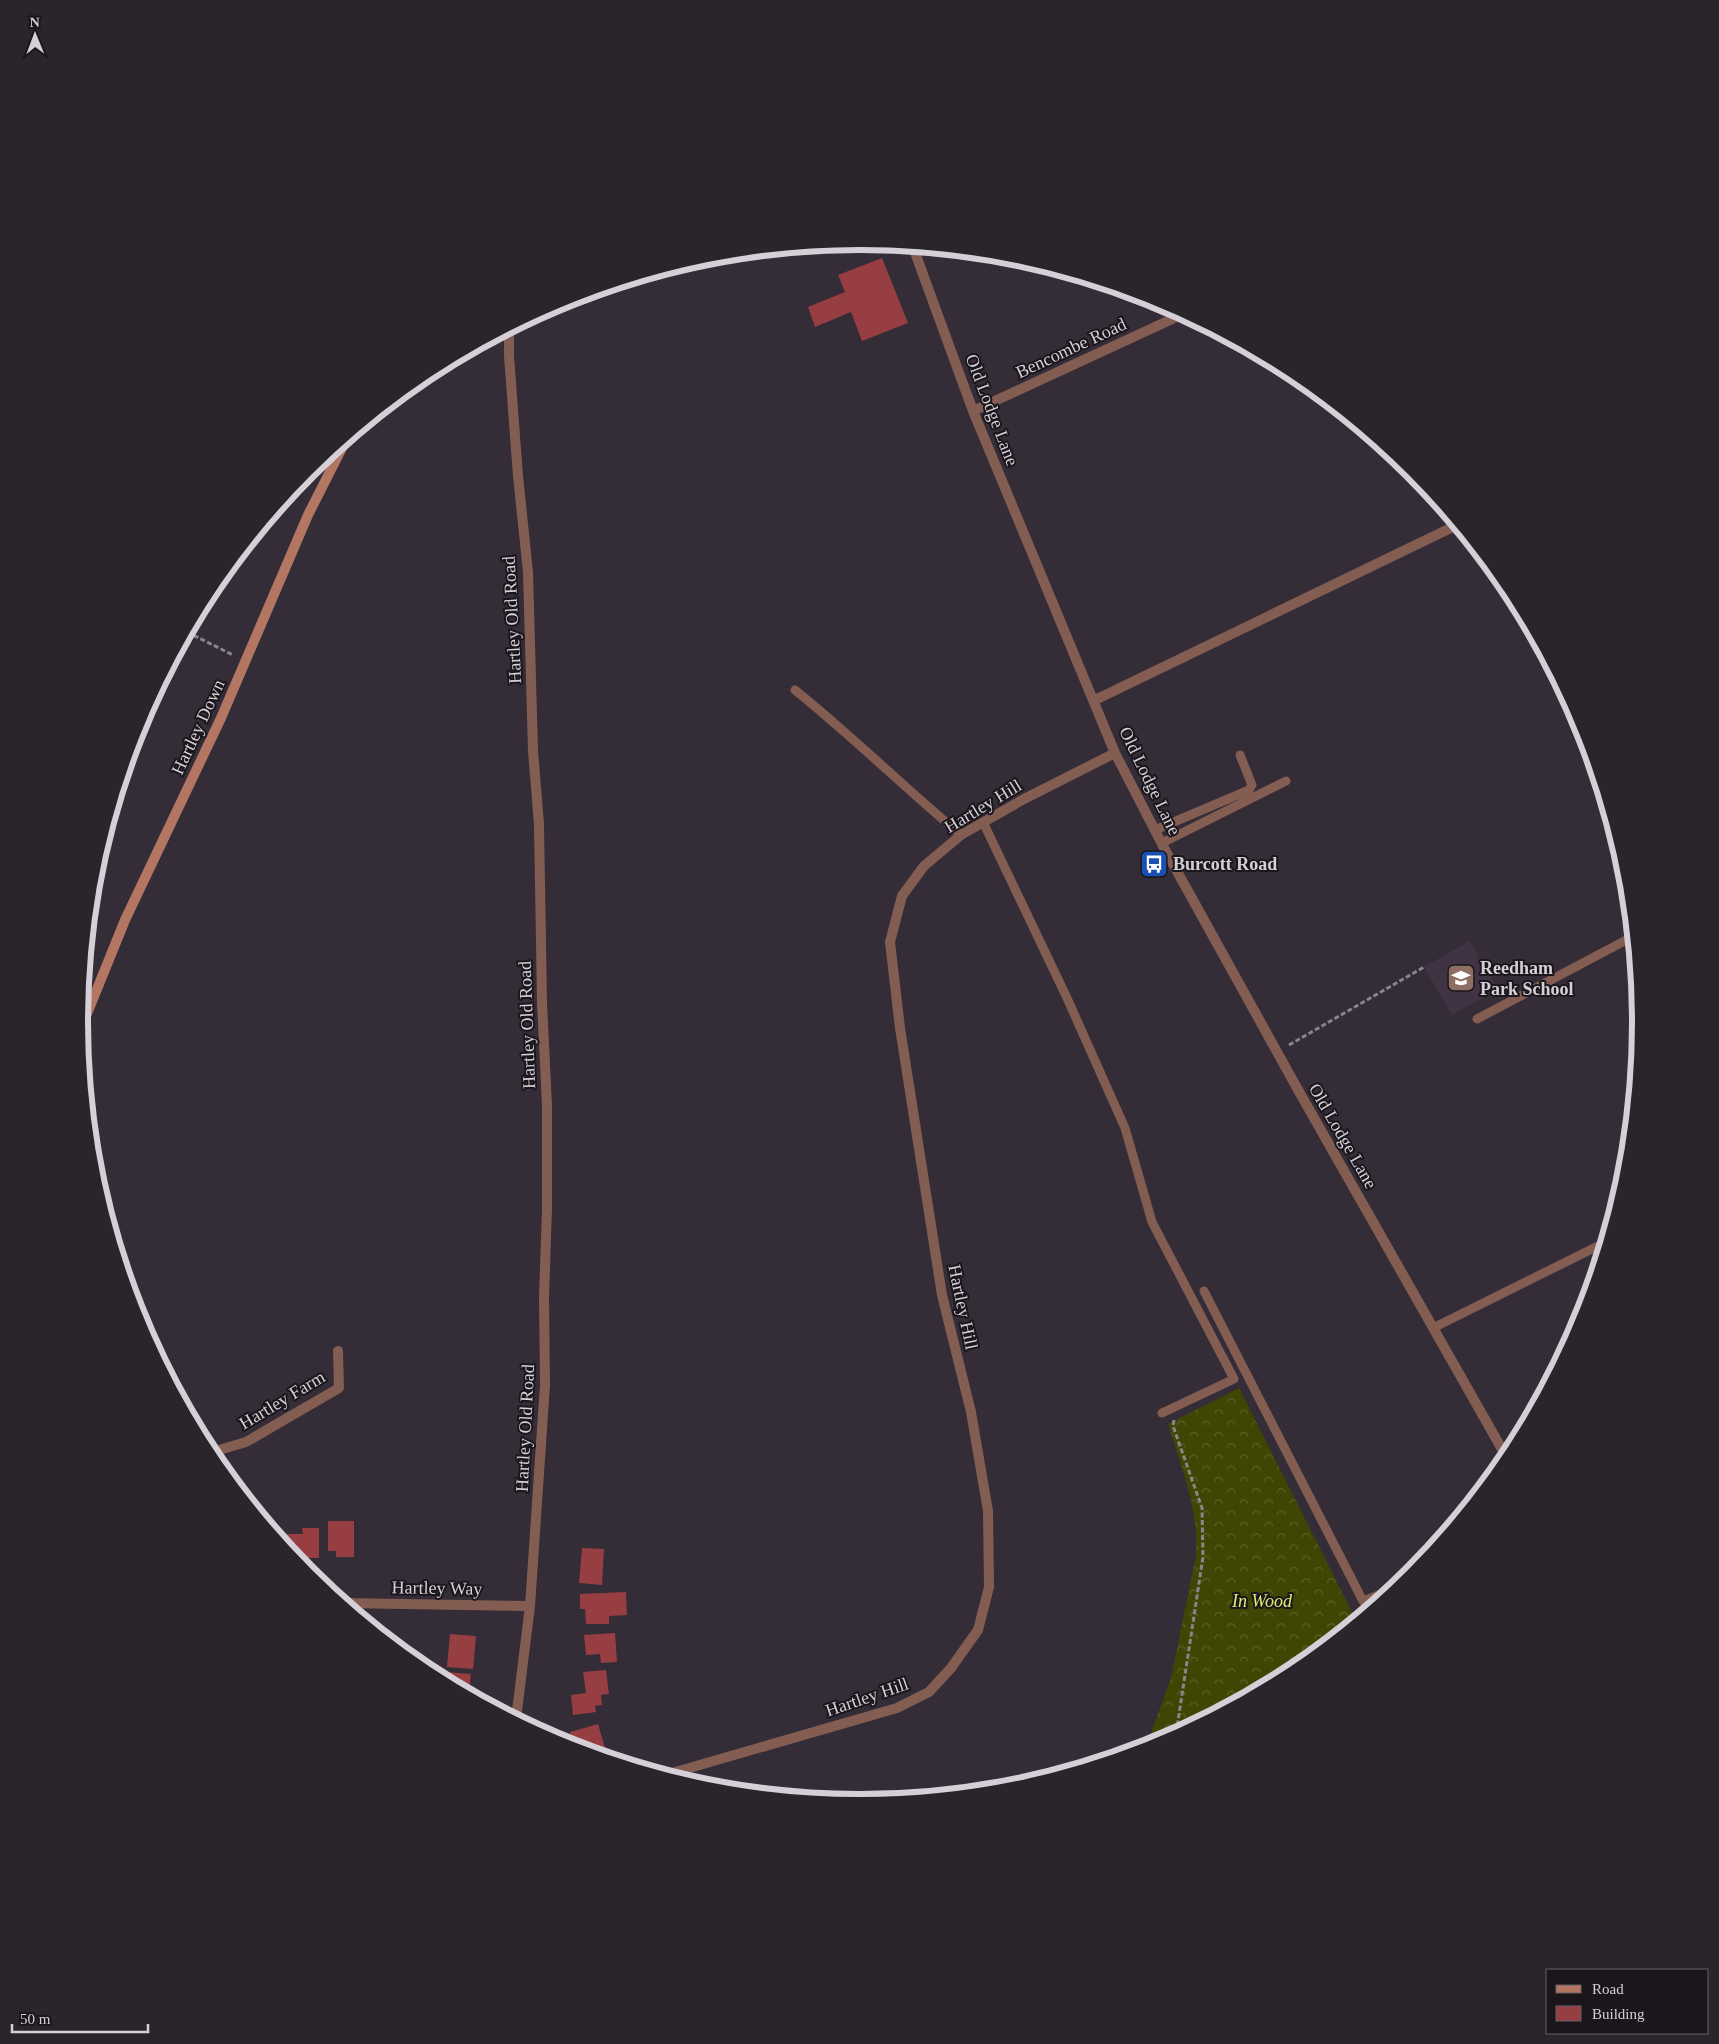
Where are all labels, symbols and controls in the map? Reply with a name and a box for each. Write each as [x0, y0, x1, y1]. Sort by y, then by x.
north arrow [10, 10, 60, 60]
text: N [30, 15, 40, 30]
street label: Bencombe Road [1013, 314, 1129, 382]
street label: Old Lodge Lane [962, 351, 1022, 469]
street label: Hartley Old Road [499, 556, 525, 684]
street label: Hartley Down [167, 676, 229, 778]
street label: Old Lodge Lane [1115, 724, 1185, 838]
street label: Hartley Hill [941, 775, 1025, 837]
bus stop icon: Burcott Road [1139, 849, 1169, 879]
place label: Burcott Road [1173, 854, 1277, 874]
place label: Reedham Park School [1480, 958, 1574, 999]
street label: Hartley Old Road [515, 961, 539, 1089]
school or university icon: Reedham Park School [1446, 963, 1476, 993]
street label: Old Lodge Lane [1305, 1080, 1381, 1192]
street label: Hartley Hill [944, 1263, 982, 1351]
street label: Hartley Old Road [512, 1364, 538, 1492]
street label: Hartley Farm [236, 1367, 328, 1433]
street label: Hartley Way [391, 1577, 483, 1599]
park label: In Wood [1231, 1591, 1293, 1611]
street label: Hartley Hill [823, 1673, 911, 1721]
legend [1546, 1969, 1709, 2034]
text: Road [1592, 1981, 1624, 1997]
scale bar [12, 2002, 149, 2034]
text: Building [1592, 2006, 1645, 2022]
text: 50 m [20, 2011, 51, 2027]

